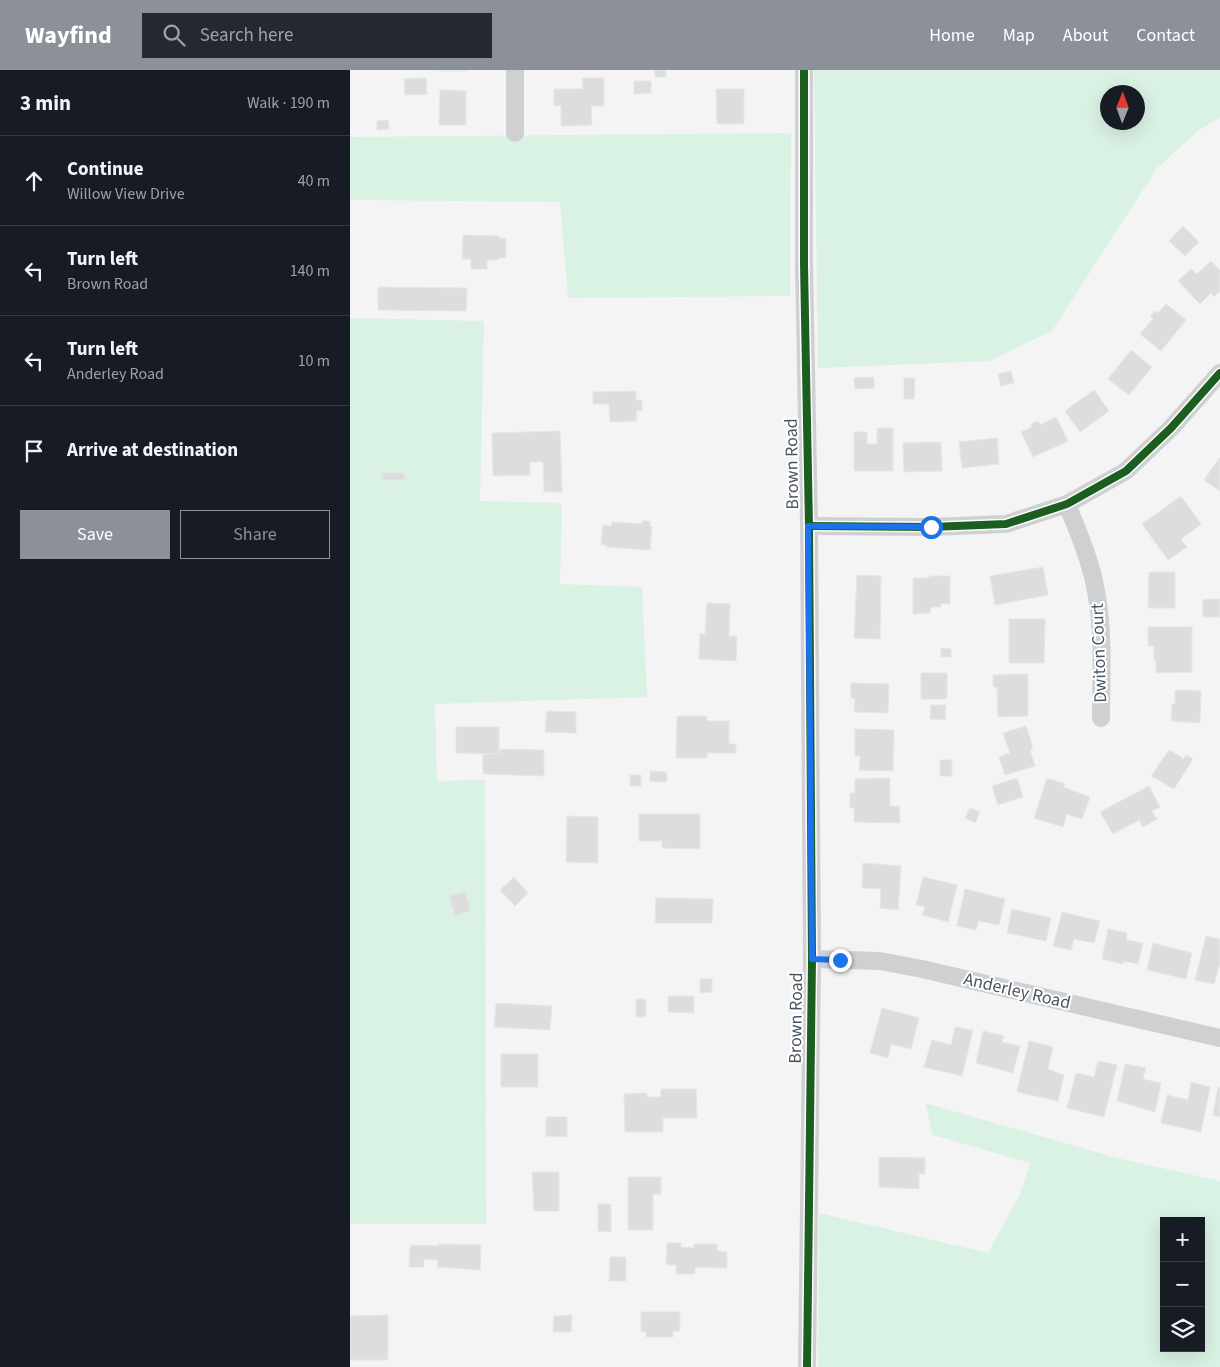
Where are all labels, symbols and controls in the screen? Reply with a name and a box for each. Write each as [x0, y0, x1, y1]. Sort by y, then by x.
search box [142, 13, 492, 58]
text: Wayfind [25, 18, 112, 53]
icon: search [160, 21, 188, 49]
text: Search here [200, 22, 293, 49]
text: Home [929, 23, 975, 48]
text: Map [1003, 23, 1035, 48]
text: About [1063, 23, 1108, 48]
text: Contact [1136, 23, 1195, 48]
north arrow [1100, 85, 1145, 130]
text: 3 min [20, 88, 71, 118]
text: Walk · 190 m [247, 92, 330, 114]
text: Continue [67, 156, 144, 183]
icon: ahead [20, 167, 48, 195]
text: 40 m [298, 170, 330, 192]
text: Willow View Drive [67, 183, 185, 205]
text: Turn left [67, 246, 138, 273]
icon: left [20, 257, 48, 285]
text: 140 m [290, 260, 330, 282]
text: Brown Road [67, 273, 148, 295]
text: Turn left [67, 336, 138, 363]
icon: left [20, 347, 48, 375]
text: 10 m [298, 350, 330, 372]
text: Anderley Road [67, 363, 164, 385]
street label: Brown Road [779, 418, 805, 510]
icon: arrive [20, 437, 48, 465]
text: Arrive at destination [67, 437, 238, 464]
button: Save [20, 510, 170, 559]
button: Share [180, 510, 330, 559]
route start [920, 516, 943, 539]
street label: Dwiton Court [1085, 603, 1113, 703]
route end [829, 949, 852, 972]
street label: Anderley Road [961, 967, 1073, 1015]
street label: Brown Road [783, 972, 809, 1064]
map controls [1160, 1217, 1205, 1352]
button: + [1160, 1217, 1205, 1262]
button: − [1160, 1262, 1205, 1307]
button: layers [1160, 1307, 1205, 1352]

